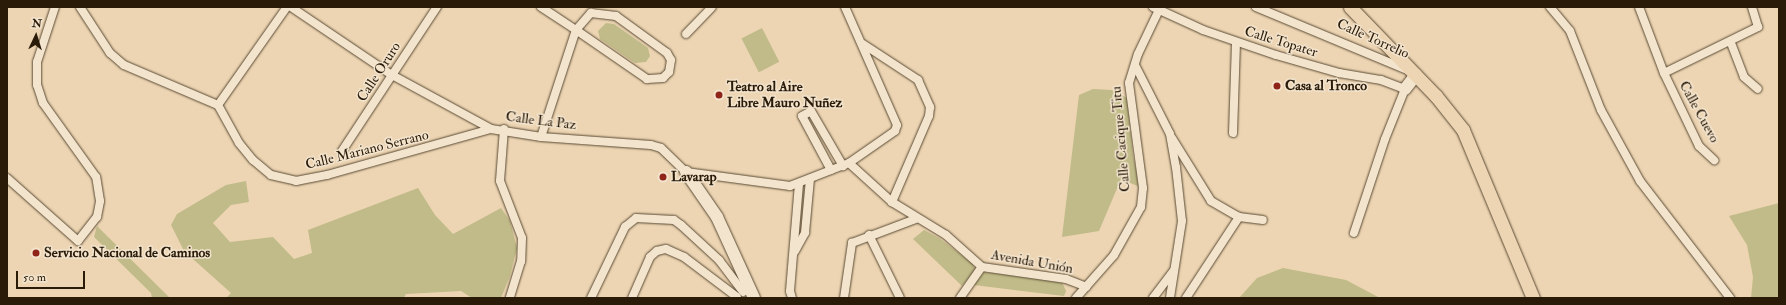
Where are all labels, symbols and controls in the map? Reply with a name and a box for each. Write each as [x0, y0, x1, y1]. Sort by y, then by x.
north arrow [16, 16, 56, 56]
street label: Calle Torrelio [1334, 16, 1412, 62]
text: N [31, 17, 42, 30]
street label: Calle Topater [1242, 23, 1320, 61]
street label: Calle Oruro [354, 39, 404, 105]
place label: Casa al Tronco [1285, 78, 1367, 94]
street label: Calle Cuevo [1675, 78, 1723, 146]
place label: Teatro al Aire Libre Mauro Nuñez [727, 79, 842, 112]
marker: Casa al Tronco [1272, 81, 1282, 91]
street label: Calle Cacique Titu [1108, 85, 1134, 193]
marker: Teatro al Aire Libre Mauro Nuñez [714, 90, 724, 100]
street label: Calle La Paz [505, 108, 577, 134]
street label: Calle Mariano Serrano [304, 127, 430, 173]
place label: Lavarap [671, 169, 716, 185]
marker: Lavarap [658, 172, 668, 182]
place label: Servicio Nacional de Caminos [44, 245, 210, 261]
street label: Avenida Unión [990, 247, 1074, 277]
marker: Servicio Nacional de Caminos [31, 248, 41, 258]
scale bar [18, 263, 87, 289]
text: 50 m [23, 270, 46, 285]

